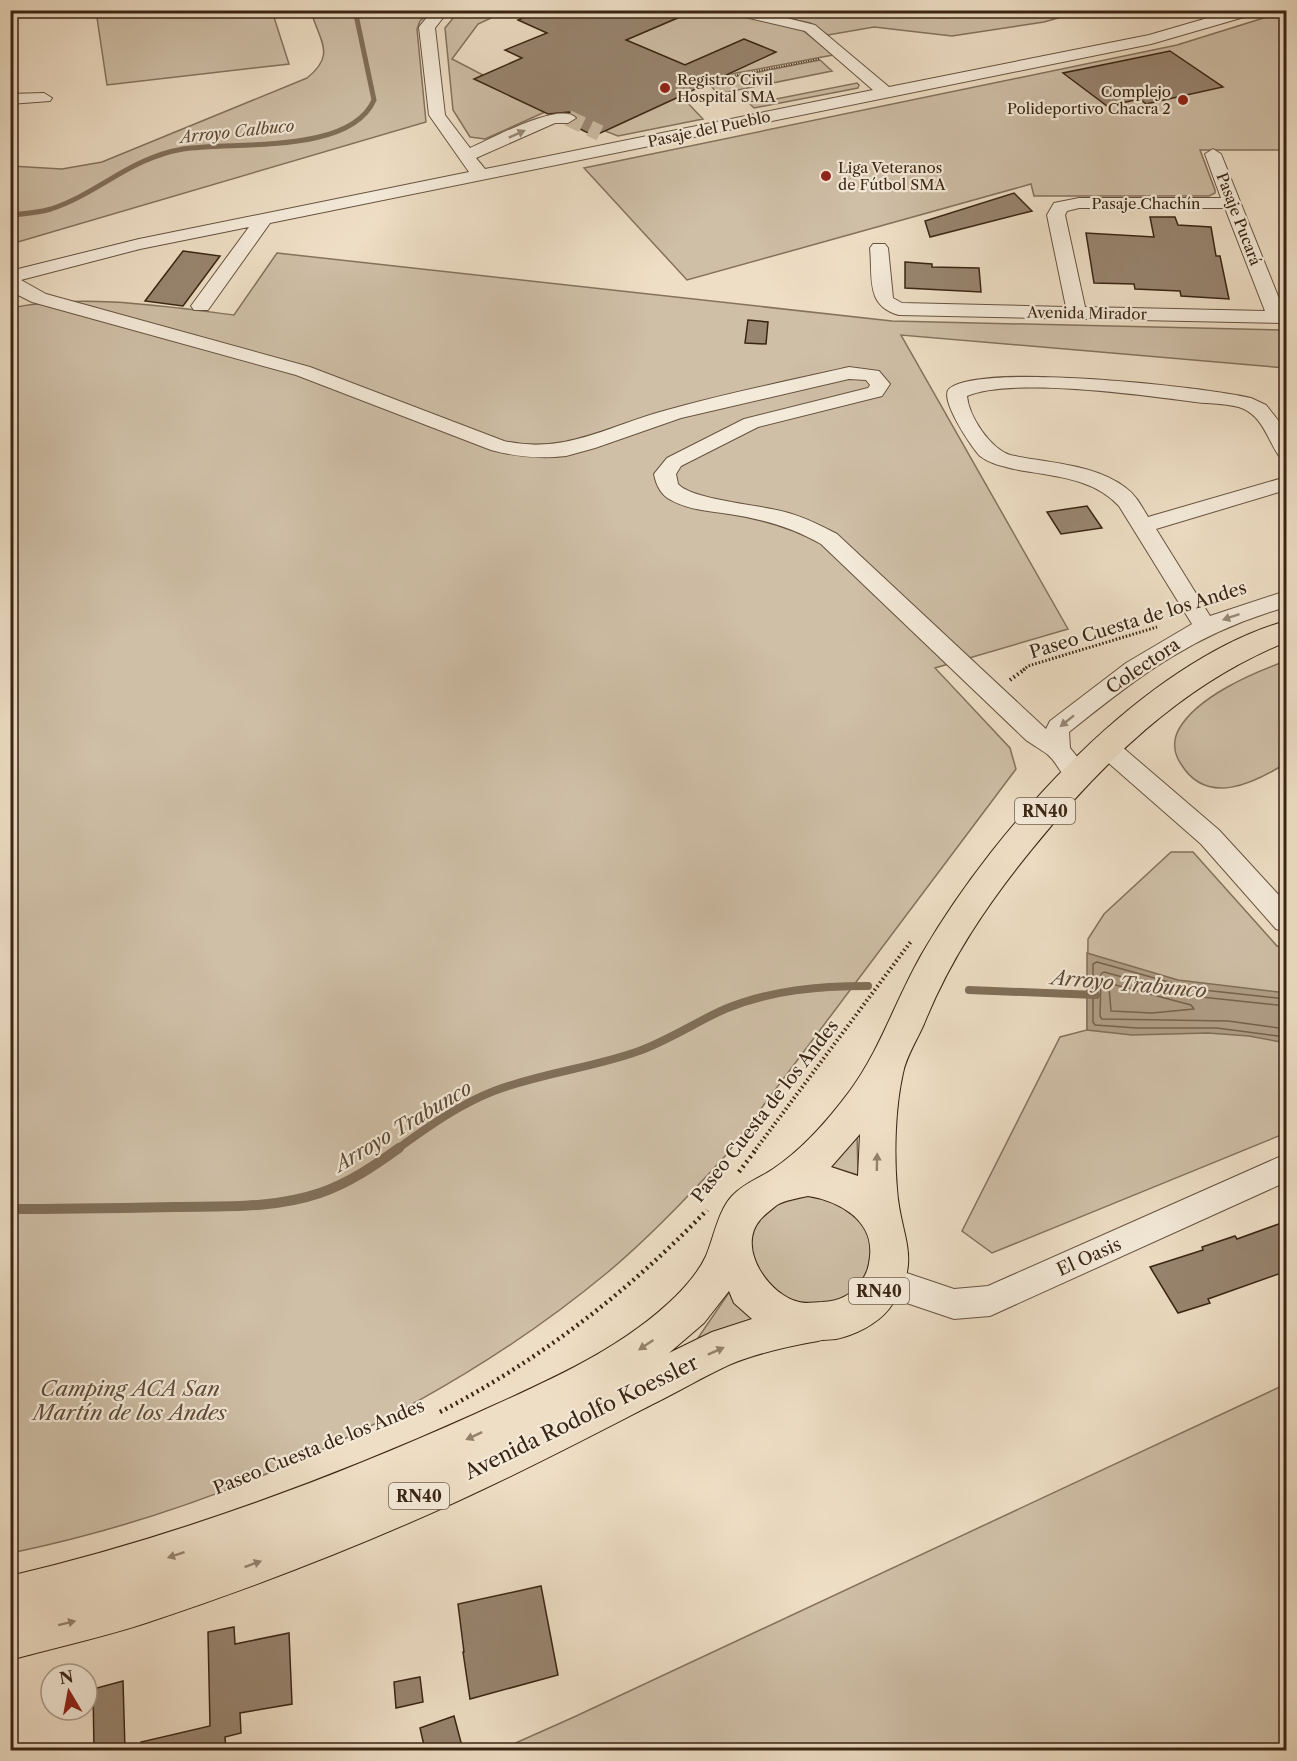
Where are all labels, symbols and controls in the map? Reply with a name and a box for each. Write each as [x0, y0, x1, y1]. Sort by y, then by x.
place label: Registro Civil Hospital SMA [677, 70, 777, 106]
marker: Registro Civil Hospital SMA [658, 81, 672, 95]
place label: Complejo Polideportivo Chacra 2 [1007, 82, 1171, 118]
marker: Complejo Polideportivo Chacra 2 [1176, 93, 1190, 107]
street label: Pasaje del Pueblo [646, 107, 772, 151]
water label: Arroyo Calbuco [176, 115, 295, 147]
one-way arrow [508, 129, 526, 139]
place label: Liga Veteranos de Fútbol SMA [838, 158, 946, 194]
marker: Liga Veteranos de Fútbol SMA [819, 169, 833, 183]
street label: Pasaje Pucará [1213, 170, 1265, 268]
street label: Pasaje Chachín [1092, 194, 1201, 213]
street label: Avenida Mirador [1026, 302, 1148, 324]
street label: Paseo Cuesta de los Andes [1027, 576, 1249, 664]
one-way arrow [1221, 612, 1239, 622]
street label: Colectora [1102, 633, 1184, 699]
one-way arrow [1060, 714, 1075, 727]
road number: RN40 [1015, 798, 1075, 824]
water label: Arroyo Trabunco [1047, 965, 1208, 1003]
street label: Paseo Cuesta de los Andes [687, 1015, 843, 1207]
water label: Arroyo Trabunco [327, 1076, 476, 1178]
one-way arrow [872, 1152, 881, 1171]
street label: El Oasis [1053, 1233, 1125, 1281]
road number: RN40 [849, 1278, 909, 1304]
one-way arrow [638, 1339, 654, 1350]
one-way arrow [707, 1346, 724, 1355]
street label: Avenida Rodolfo Koessler [459, 1349, 702, 1485]
park label: Camping ACA San Martín de los Andes [30, 1376, 227, 1425]
street label: Paseo Cuesta de los Andes [210, 1395, 428, 1499]
one-way arrow [464, 1431, 482, 1441]
road number: RN40 [389, 1483, 449, 1509]
one-way arrow [167, 1550, 185, 1560]
one-way arrow [244, 1559, 262, 1569]
one-way arrow [58, 1618, 77, 1628]
north arrow [39, 1662, 99, 1722]
text: N [58, 1666, 75, 1688]

